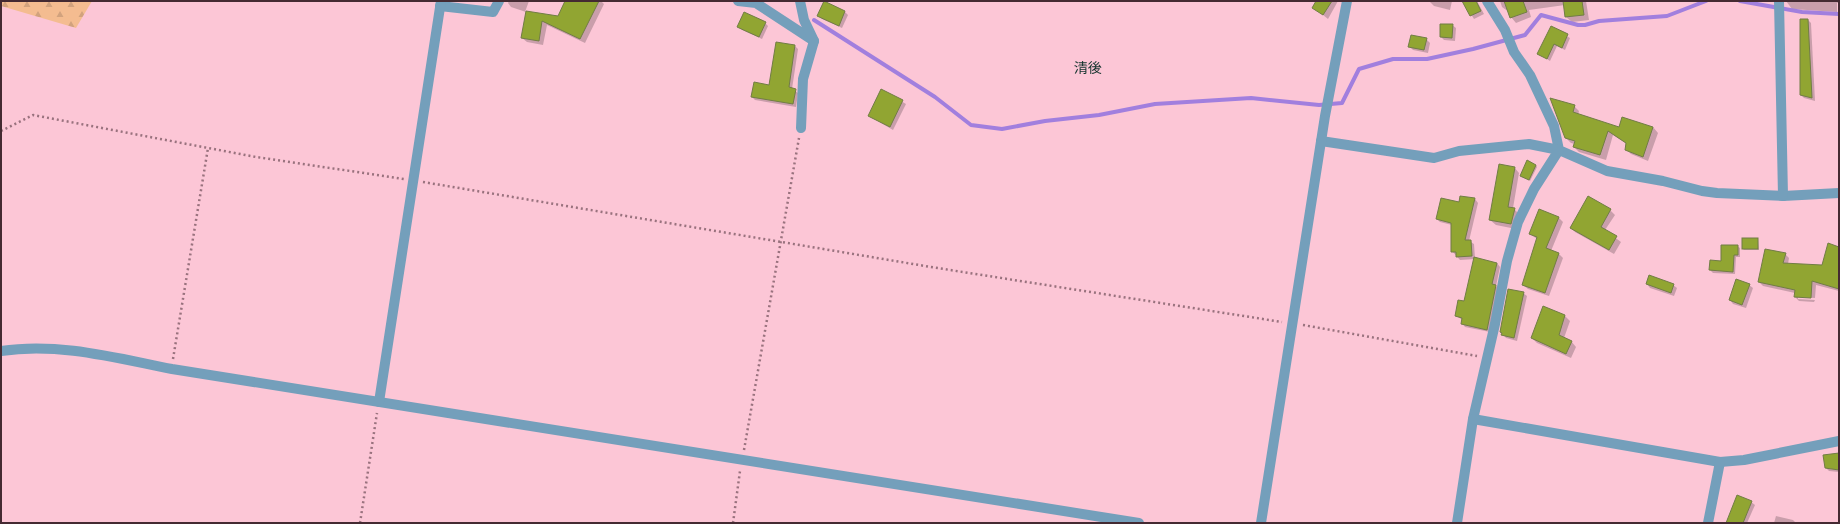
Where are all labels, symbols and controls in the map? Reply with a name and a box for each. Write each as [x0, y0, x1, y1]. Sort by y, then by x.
district label: 清後 [1074, 60, 1102, 76]

